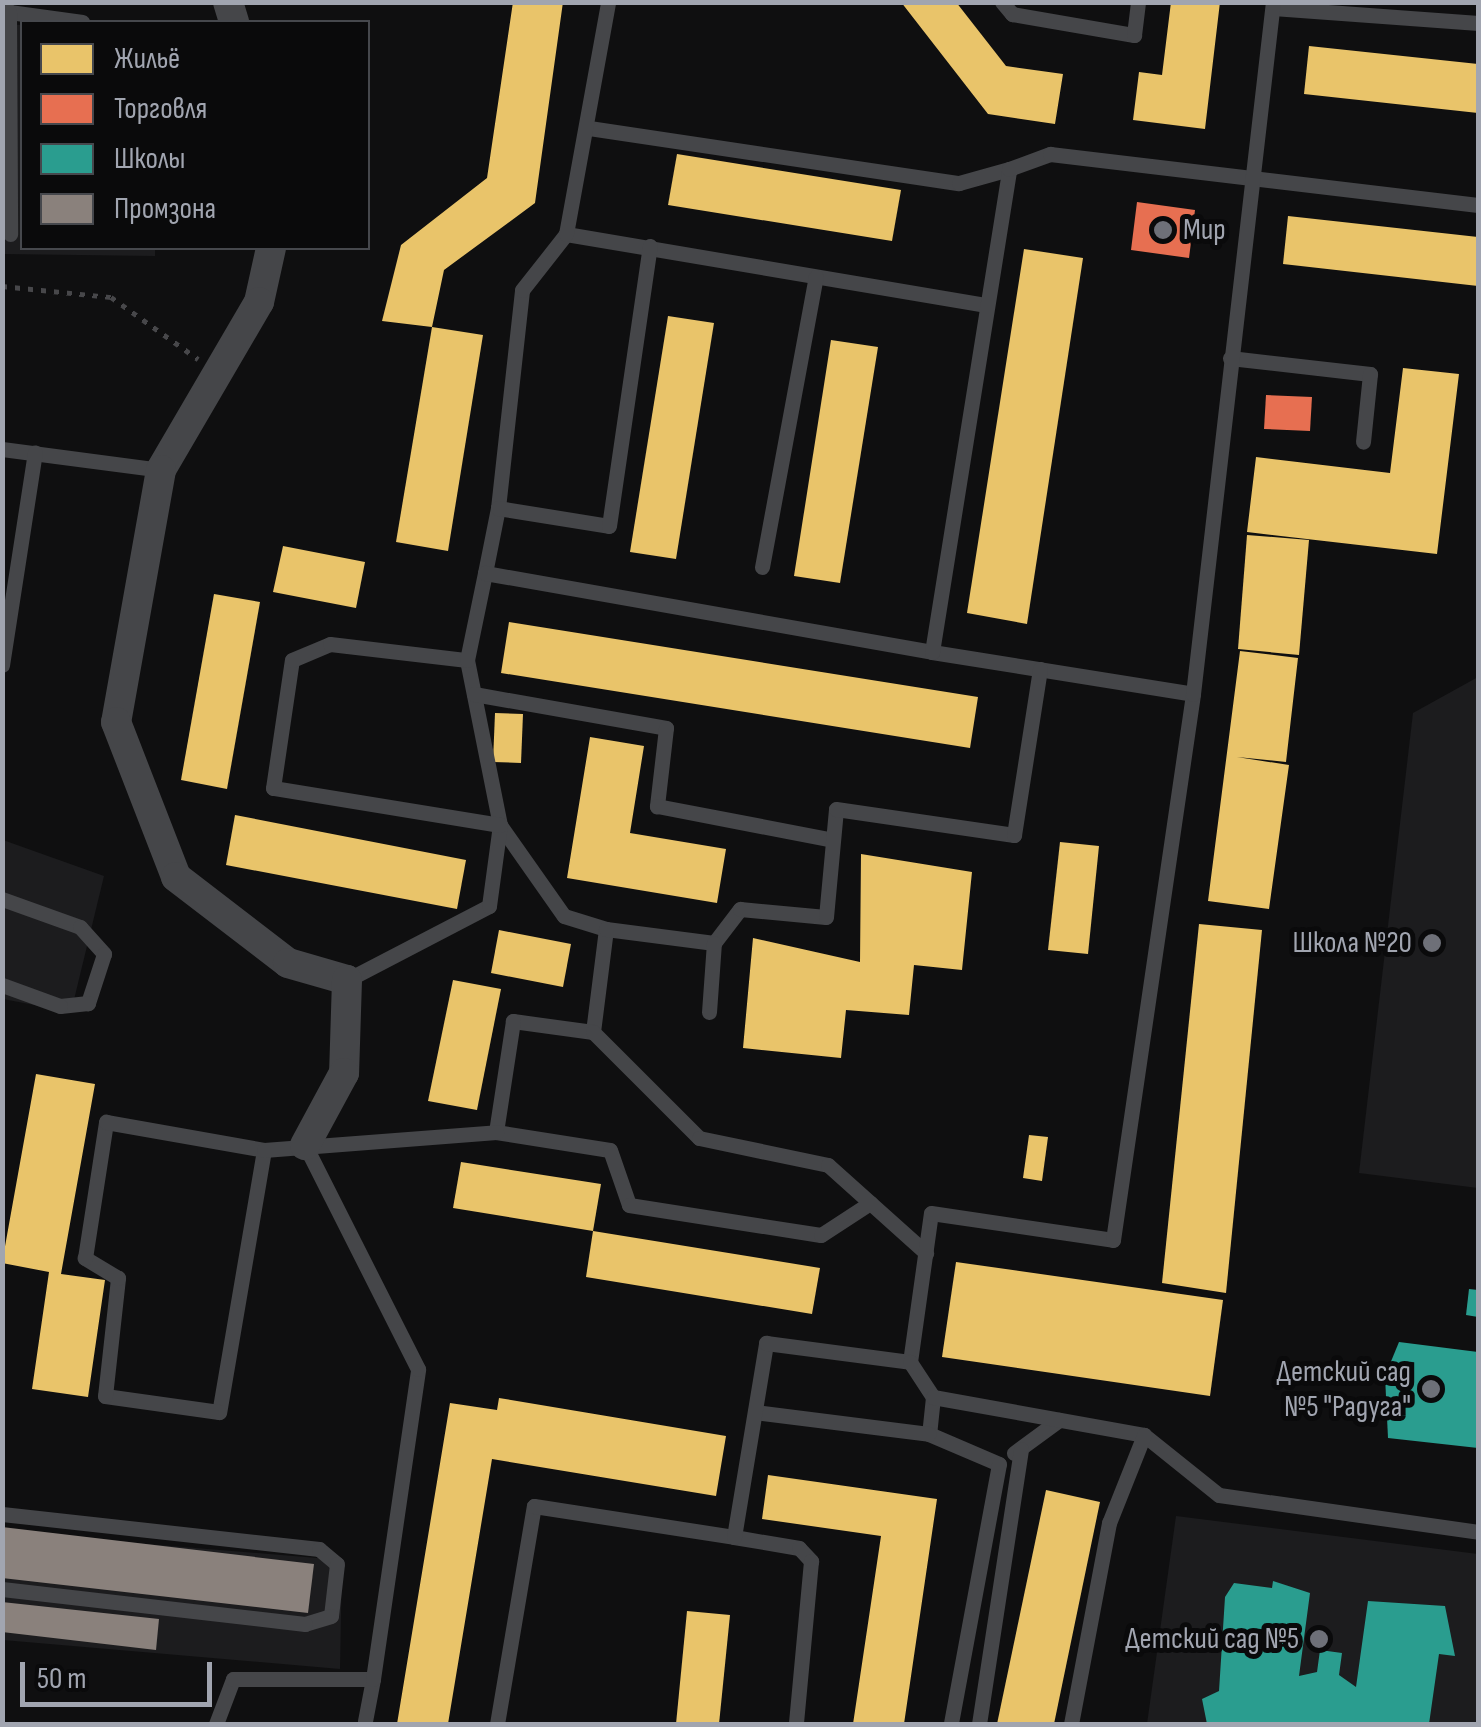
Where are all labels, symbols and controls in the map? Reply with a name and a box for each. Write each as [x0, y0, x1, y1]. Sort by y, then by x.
legend [20, 20, 370, 250]
text: Жильё [114, 41, 180, 77]
text: Торговля [114, 91, 207, 127]
text: Школы [114, 141, 185, 177]
text: Промзона [114, 191, 216, 227]
place label: Мир [1183, 212, 1226, 248]
marker: Мир [1152, 219, 1174, 241]
place label: Школа №20 [1292, 925, 1412, 961]
marker: Школа №20 [1421, 932, 1443, 954]
place label: Детский сад №5 "Радуга" [1276, 1354, 1411, 1424]
marker: Детский сад №5 "Радуга" [1420, 1378, 1442, 1400]
place label: Детский сад №5 [1125, 1621, 1299, 1657]
marker: Детский сад №5 [1308, 1628, 1330, 1650]
scale bar [25, 1642, 218, 1704]
text: 50 m [37, 1661, 86, 1697]

